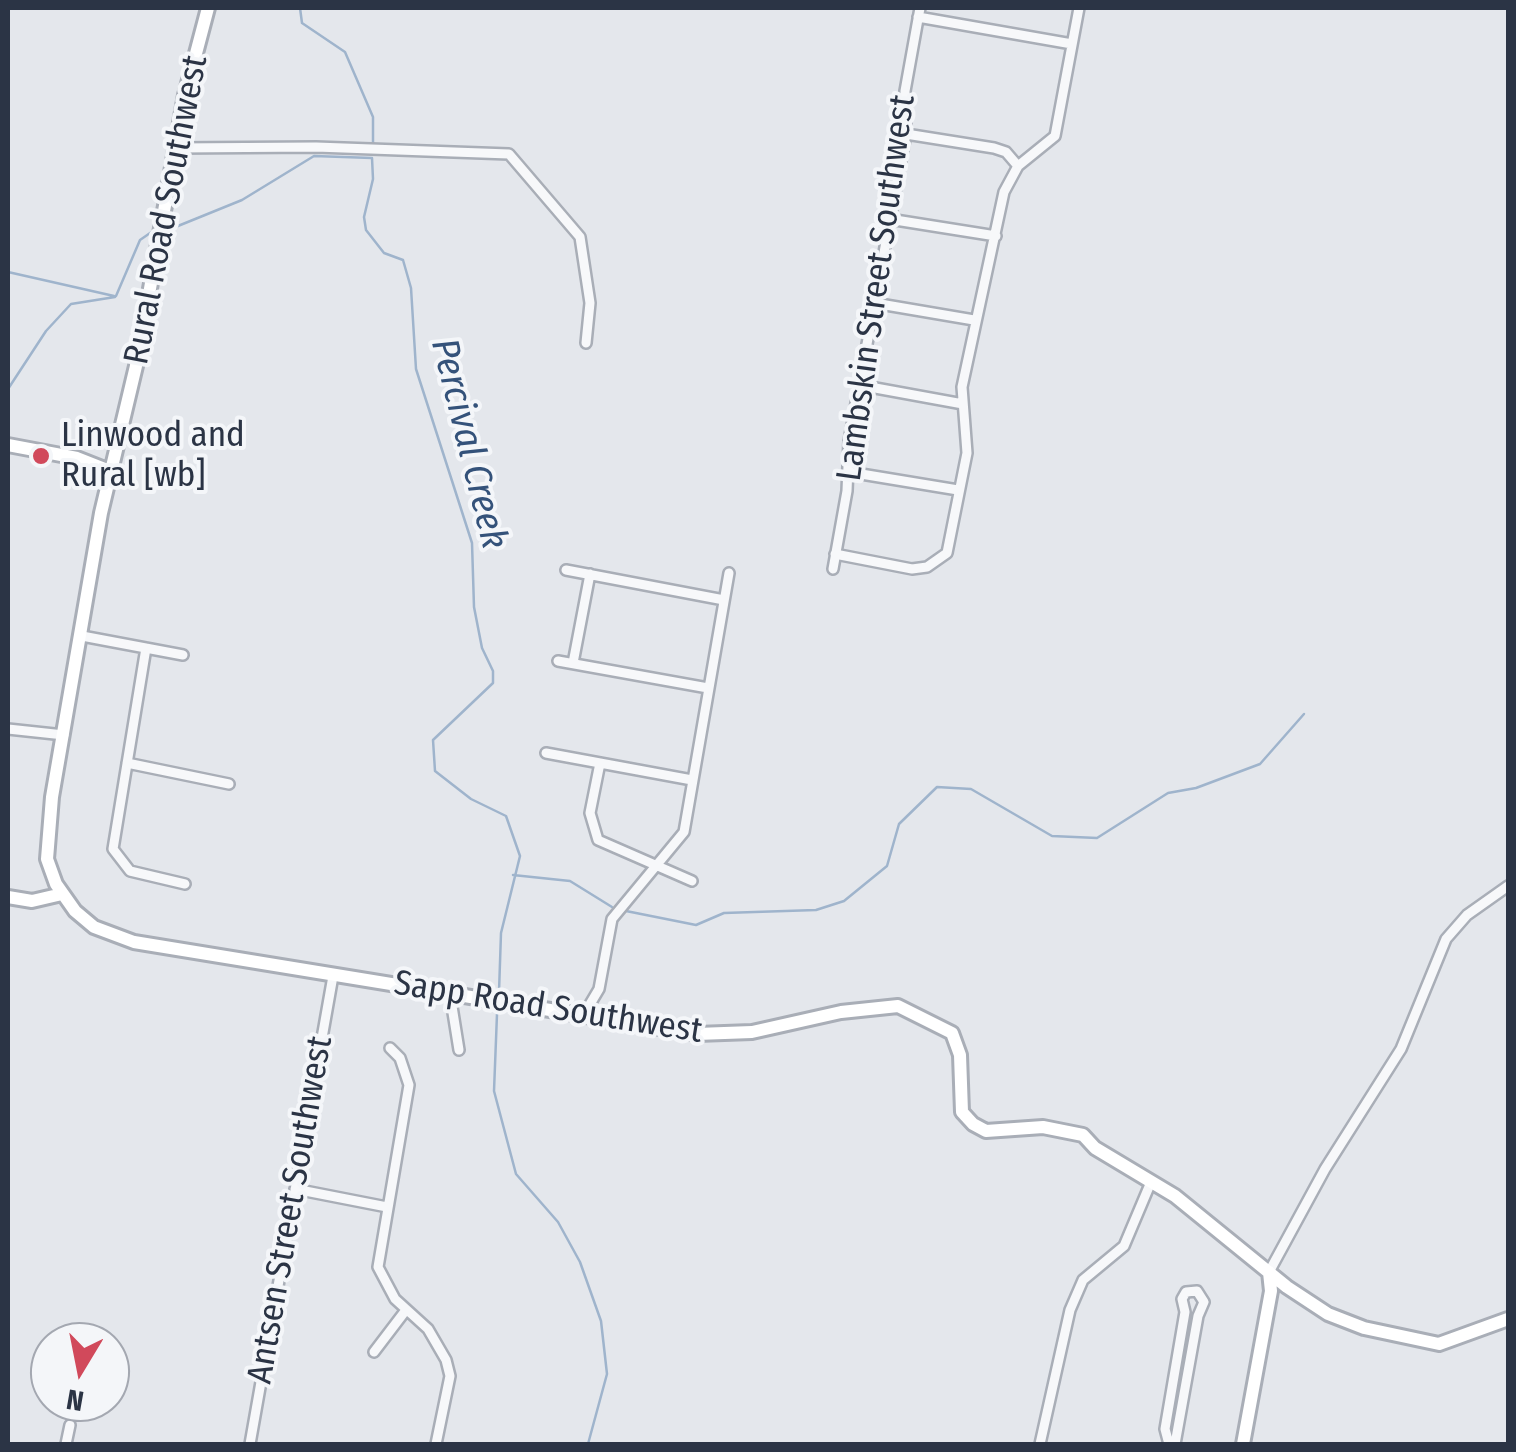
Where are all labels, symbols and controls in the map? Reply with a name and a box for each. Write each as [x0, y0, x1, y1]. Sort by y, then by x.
street label: Rural Road Southwest [116, 52, 218, 368]
street label: Lambskin Street Southwest [829, 92, 925, 484]
water label: Percival Creek [420, 334, 516, 554]
place label: Linwood and Rural [wb] [61, 415, 245, 497]
marker: Linwood and Rural [wb] [30, 445, 52, 467]
street label: Sapp Road Southwest [391, 963, 705, 1053]
street label: Antsen Street Southwest [240, 1033, 342, 1387]
north arrow [30, 1322, 130, 1422]
text: N [64, 1382, 86, 1418]

